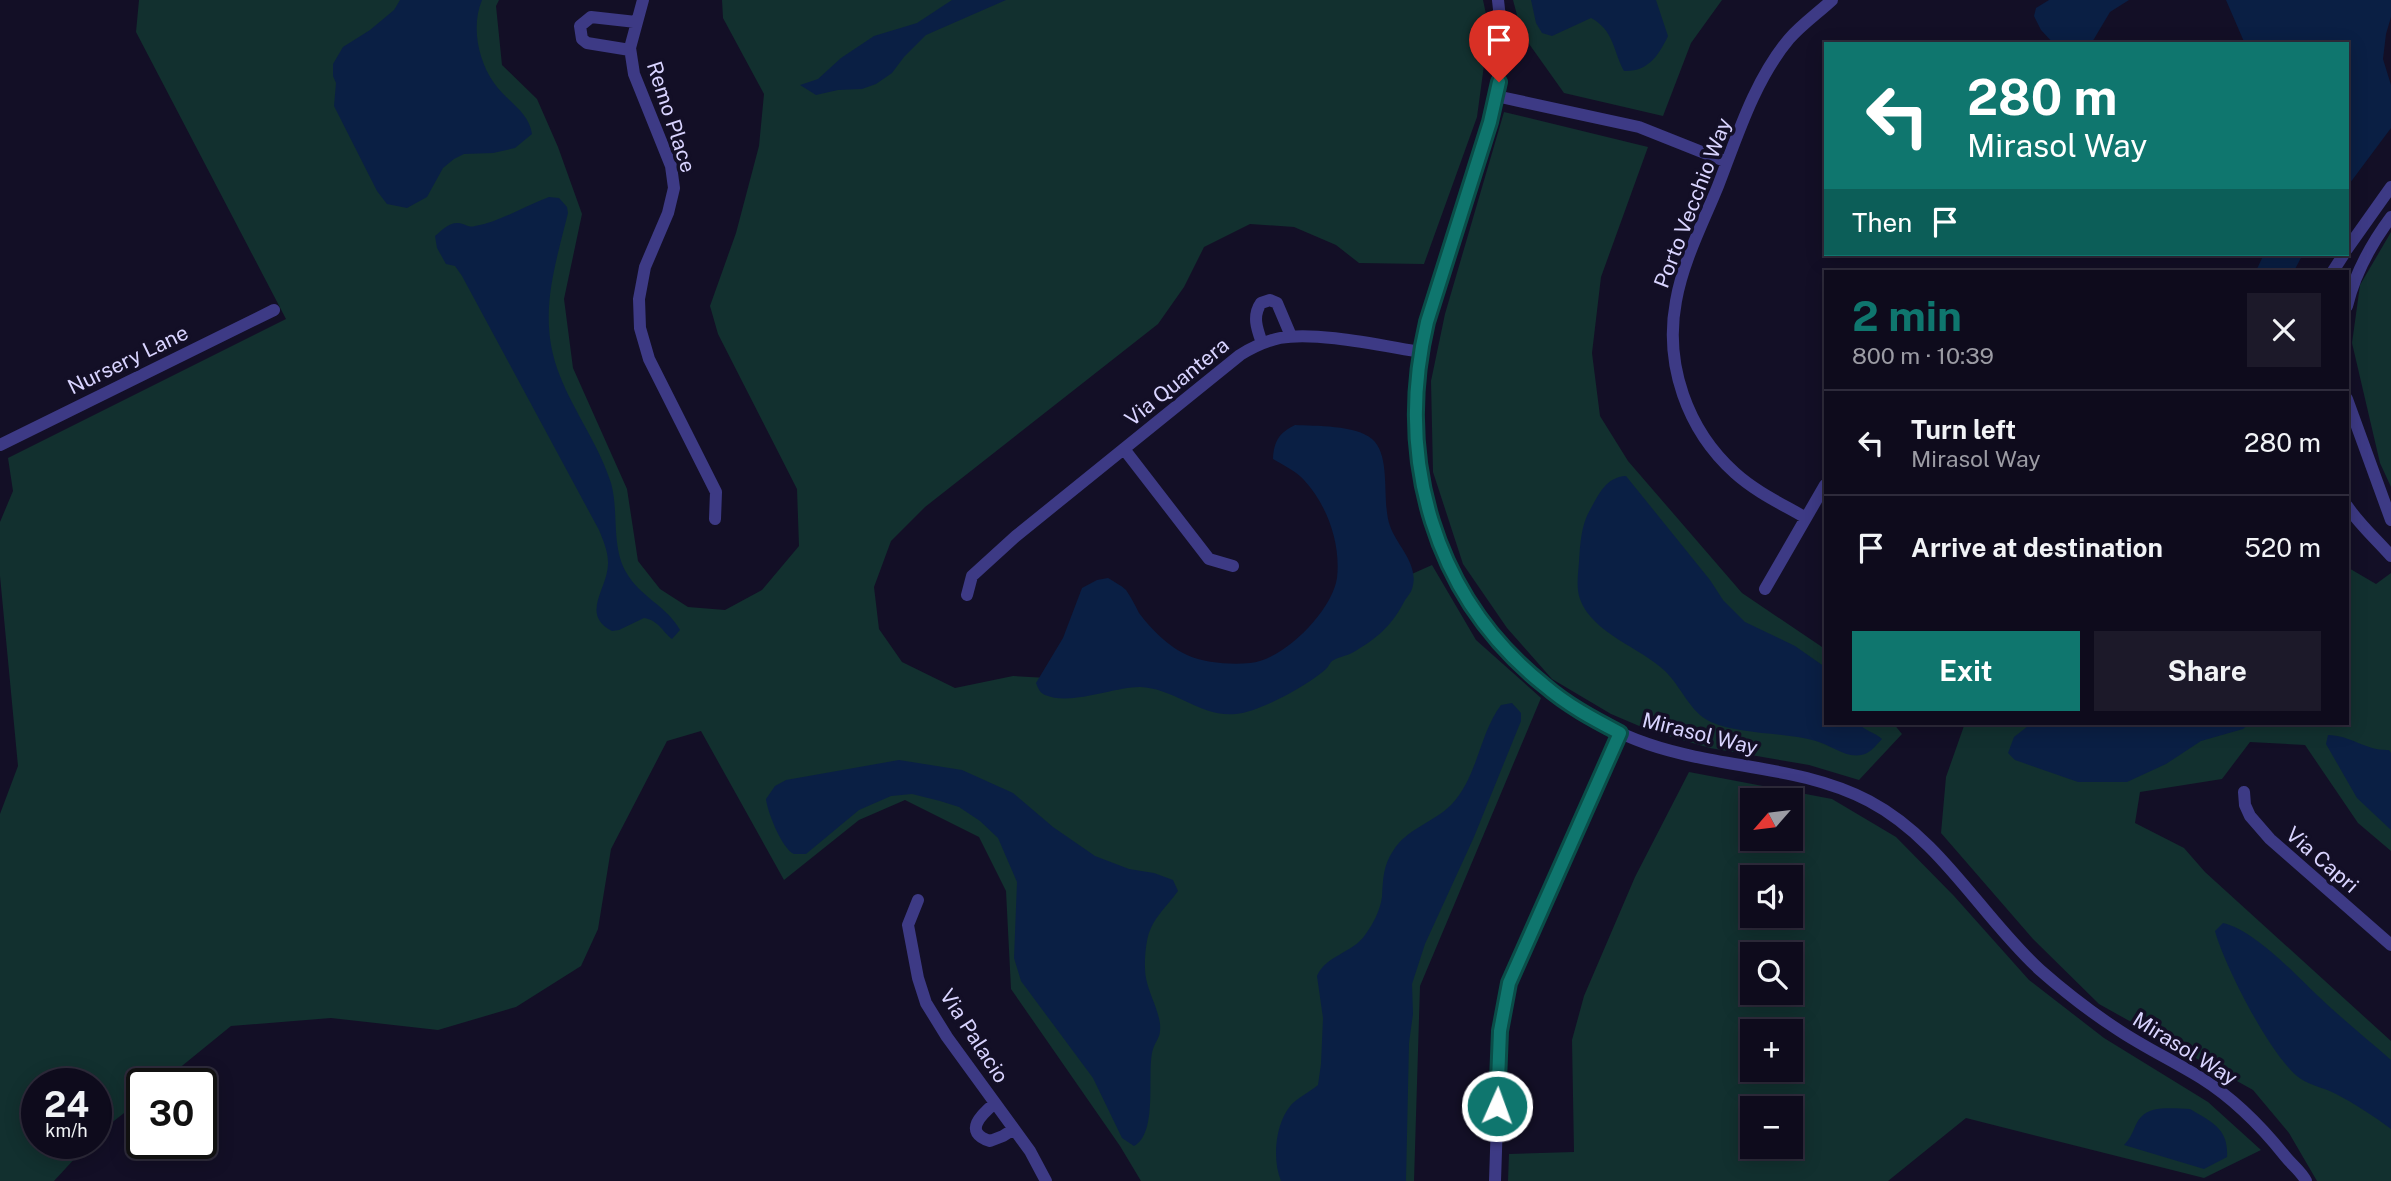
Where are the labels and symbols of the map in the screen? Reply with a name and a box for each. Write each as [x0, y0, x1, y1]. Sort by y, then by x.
pin [1469, 10, 1529, 82]
street label: Remo Place [642, 58, 701, 176]
street label: Porto Vecchio Way [1649, 114, 1736, 291]
street label: Nursery Lane [63, 320, 192, 399]
street label: Via Quantera [1120, 332, 1234, 431]
street label: Mirasol Way [1640, 707, 1761, 760]
north arrow [1740, 788, 1802, 850]
street label: Via Capri [2281, 821, 2364, 898]
street label: Via Palacio [935, 984, 1014, 1087]
street label: Mirasol Way [2128, 1007, 2242, 1091]
speed limit sign: 30 [126, 1068, 217, 1159]
position arrow [1460, 1069, 1534, 1143]

